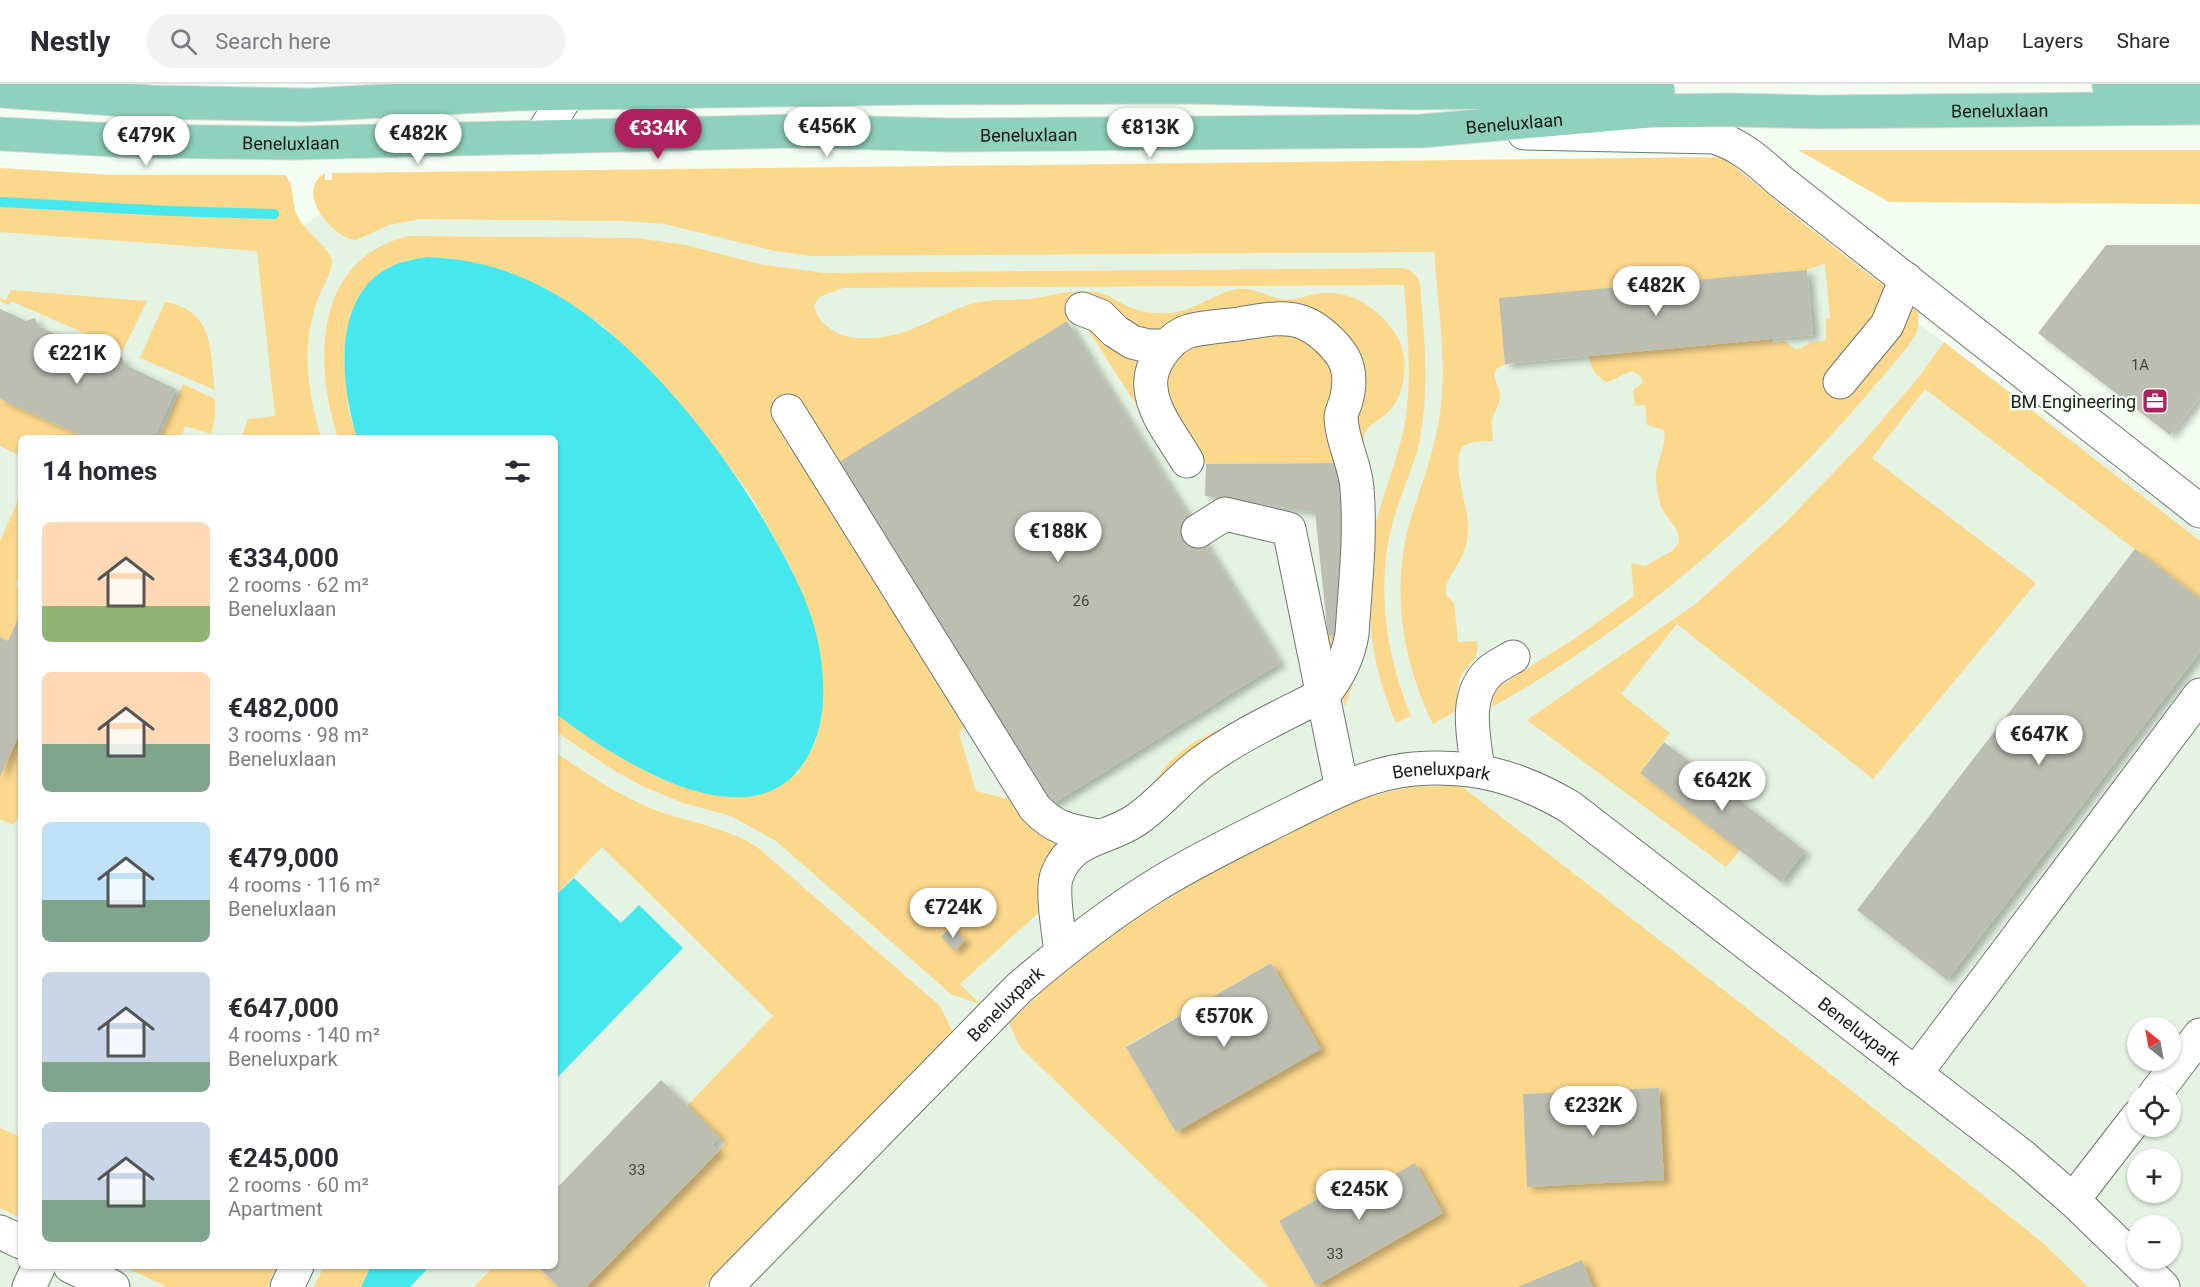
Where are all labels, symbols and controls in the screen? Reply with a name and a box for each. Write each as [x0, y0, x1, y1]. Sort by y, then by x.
search box [146, 14, 566, 68]
text: Nestly [30, 25, 110, 58]
icon: search [167, 25, 200, 58]
text: Search here [215, 29, 331, 54]
text: Map [1947, 29, 1989, 53]
text: Layers [2022, 29, 2083, 53]
text: Share [2116, 29, 2170, 53]
street label: Beneluxlaan [1951, 99, 2049, 121]
pin: €456K [785, 107, 869, 158]
pin: €813K [1108, 108, 1192, 159]
street label: Beneluxlaan [1465, 108, 1564, 138]
pin: €334K [616, 109, 700, 160]
pin: €482K [376, 114, 460, 165]
text: €456K [798, 114, 856, 138]
text: €813K [1121, 115, 1179, 139]
pin: €479K [104, 116, 188, 167]
text: €334K [629, 116, 687, 140]
text: €482K [389, 121, 447, 145]
text: €479K [117, 123, 175, 147]
street label: Beneluxlaan [980, 123, 1077, 145]
street label: Beneluxlaan [242, 131, 340, 154]
pin: €482K [1614, 266, 1698, 317]
text: €482K [1627, 273, 1685, 297]
pin: €221K [35, 334, 119, 385]
text: €221K [48, 341, 106, 365]
house number: 1A [2131, 356, 2149, 374]
office icon: BM Engineering [2140, 386, 2170, 416]
place label: BM Engineering [2010, 391, 2136, 412]
icon: filters [501, 455, 534, 488]
text: 14 homes [42, 456, 157, 486]
pin: €188K [1016, 512, 1100, 563]
text: €188K [1029, 519, 1087, 543]
text: €334,000 [228, 543, 339, 573]
icon: home [90, 546, 162, 618]
text: 2 rooms · 62 m² [228, 573, 369, 597]
house number: 26 [1073, 592, 1089, 610]
text: Beneluxlaan [228, 597, 336, 621]
text: €482,000 [228, 693, 339, 723]
icon: home [90, 696, 162, 768]
pin: €647K [1997, 715, 2081, 766]
text: €647K [2010, 722, 2068, 746]
text: 3 rooms · 98 m² [228, 723, 369, 747]
text: Beneluxlaan [228, 747, 336, 771]
street label: Beneluxpark [1390, 757, 1493, 784]
pin: €642K [1680, 761, 1764, 812]
text: €642K [1693, 768, 1751, 792]
text: €479,000 [228, 843, 339, 873]
icon: home [90, 846, 162, 918]
text: 4 rooms · 116 m² [228, 873, 380, 897]
pin: €724K [911, 888, 995, 939]
text: €724K [924, 895, 982, 919]
text: Beneluxlaan [228, 897, 336, 921]
street label: Beneluxpark [963, 961, 1048, 1045]
street label: Beneluxpark [1814, 992, 1906, 1070]
text: €647,000 [228, 993, 339, 1023]
icon: home [90, 996, 162, 1068]
pin: €570K [1182, 997, 1266, 1048]
text: €570K [1195, 1004, 1253, 1028]
north arrow [2127, 1017, 2181, 1071]
map controls [2127, 1017, 2181, 1269]
text: 4 rooms · 140 m² [228, 1023, 380, 1047]
text: Beneluxpark [228, 1047, 338, 1071]
button: locate [2127, 1083, 2181, 1137]
pin: €232K [1551, 1086, 1635, 1137]
text: €232K [1564, 1093, 1622, 1117]
text: €245,000 [228, 1143, 339, 1173]
icon: home [90, 1146, 162, 1218]
button: + [2127, 1149, 2181, 1203]
house number: 33 [629, 1161, 645, 1179]
pin: €245K [1317, 1170, 1401, 1221]
text: 2 rooms · 60 m² [228, 1173, 369, 1197]
text: €245K [1330, 1177, 1388, 1201]
text: Apartment [228, 1197, 323, 1221]
button: − [2127, 1215, 2181, 1269]
house number: 33 [1327, 1245, 1343, 1263]

